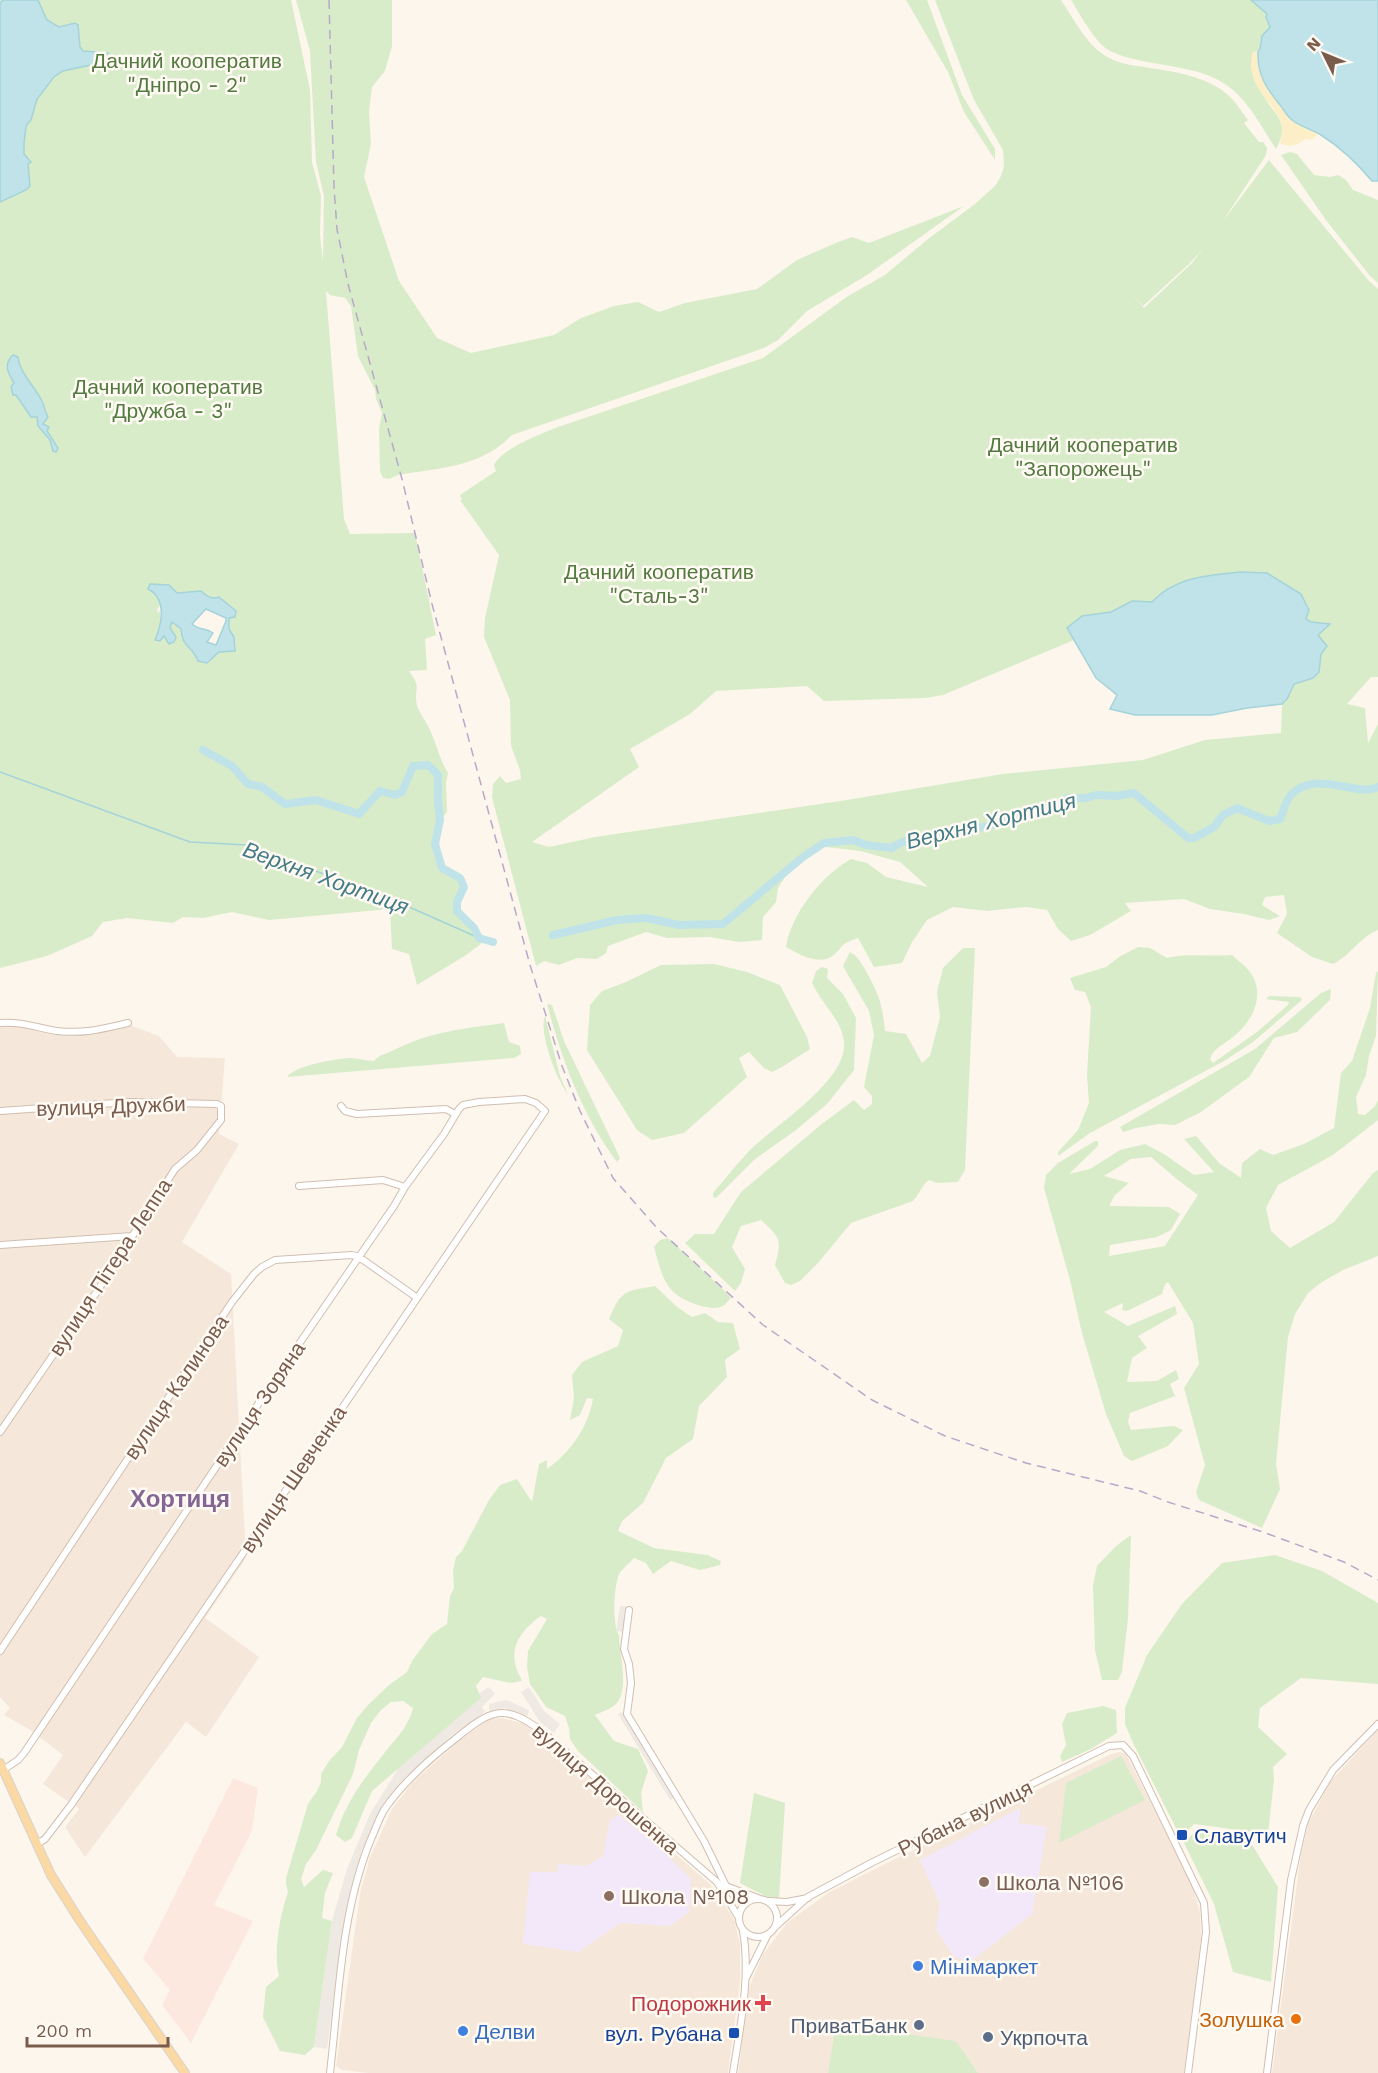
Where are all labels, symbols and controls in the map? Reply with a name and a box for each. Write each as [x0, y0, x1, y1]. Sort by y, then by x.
north arrow [1294, 24, 1354, 84]
text: N [1302, 33, 1324, 55]
park label: Дачний кооператив "Дніпро - 2" [92, 48, 282, 97]
park label: Дачний кооператив "Дружба - 3" [73, 374, 263, 423]
park label: Дачний кооператив "Запорожець" [988, 432, 1178, 481]
park label: Дачний кооператив "Сталь-3" [564, 559, 754, 608]
water label: Верхня Хортиця [903, 788, 1079, 854]
water label: Верхня Хортиця [240, 836, 412, 920]
street label: вулиця Дружби [36, 1091, 186, 1121]
street label: вулиця Пітера Леппа [43, 1173, 177, 1360]
street label: вулиця Калинова [118, 1310, 234, 1464]
street label: вулиця Зоряна [208, 1336, 310, 1471]
street label: вулиця Шевченка [235, 1400, 352, 1557]
district label: Хортиця [130, 1485, 230, 1513]
street label: вулиця Дорошенка [528, 1718, 685, 1860]
street label: Рубана вулиця [894, 1775, 1036, 1861]
place label: Славутич [1194, 1823, 1287, 1848]
marker: Славутич [1175, 1828, 1189, 1842]
place label: Школа №106 [996, 1870, 1124, 1895]
marker: Школа №106 [977, 1875, 991, 1889]
place label: Школа №108 [621, 1884, 749, 1909]
marker: Школа №108 [602, 1889, 616, 1903]
place label: Мiнiмаркет [930, 1954, 1038, 1979]
marker: Мiнiмаркет [911, 1959, 925, 1973]
place label: Подорожник [631, 1991, 752, 2016]
marker: Подорожник [756, 1996, 770, 2010]
place label: Золушка [1199, 2007, 1284, 2032]
scale bar [27, 2010, 168, 2048]
marker: Золушка [1289, 2012, 1303, 2026]
place label: ПриватБанк [790, 2013, 908, 2038]
marker: ПриватБанк [912, 2018, 926, 2032]
place label: Делви [475, 2019, 535, 2044]
text: 200 m [36, 2020, 92, 2041]
place label: вул. Рубана [605, 2021, 722, 2046]
marker: Делви [456, 2024, 470, 2038]
place label: Укрпочта [1000, 2025, 1088, 2050]
marker: вул. Рубана [727, 2026, 741, 2040]
marker: Укрпочта [981, 2030, 995, 2044]

